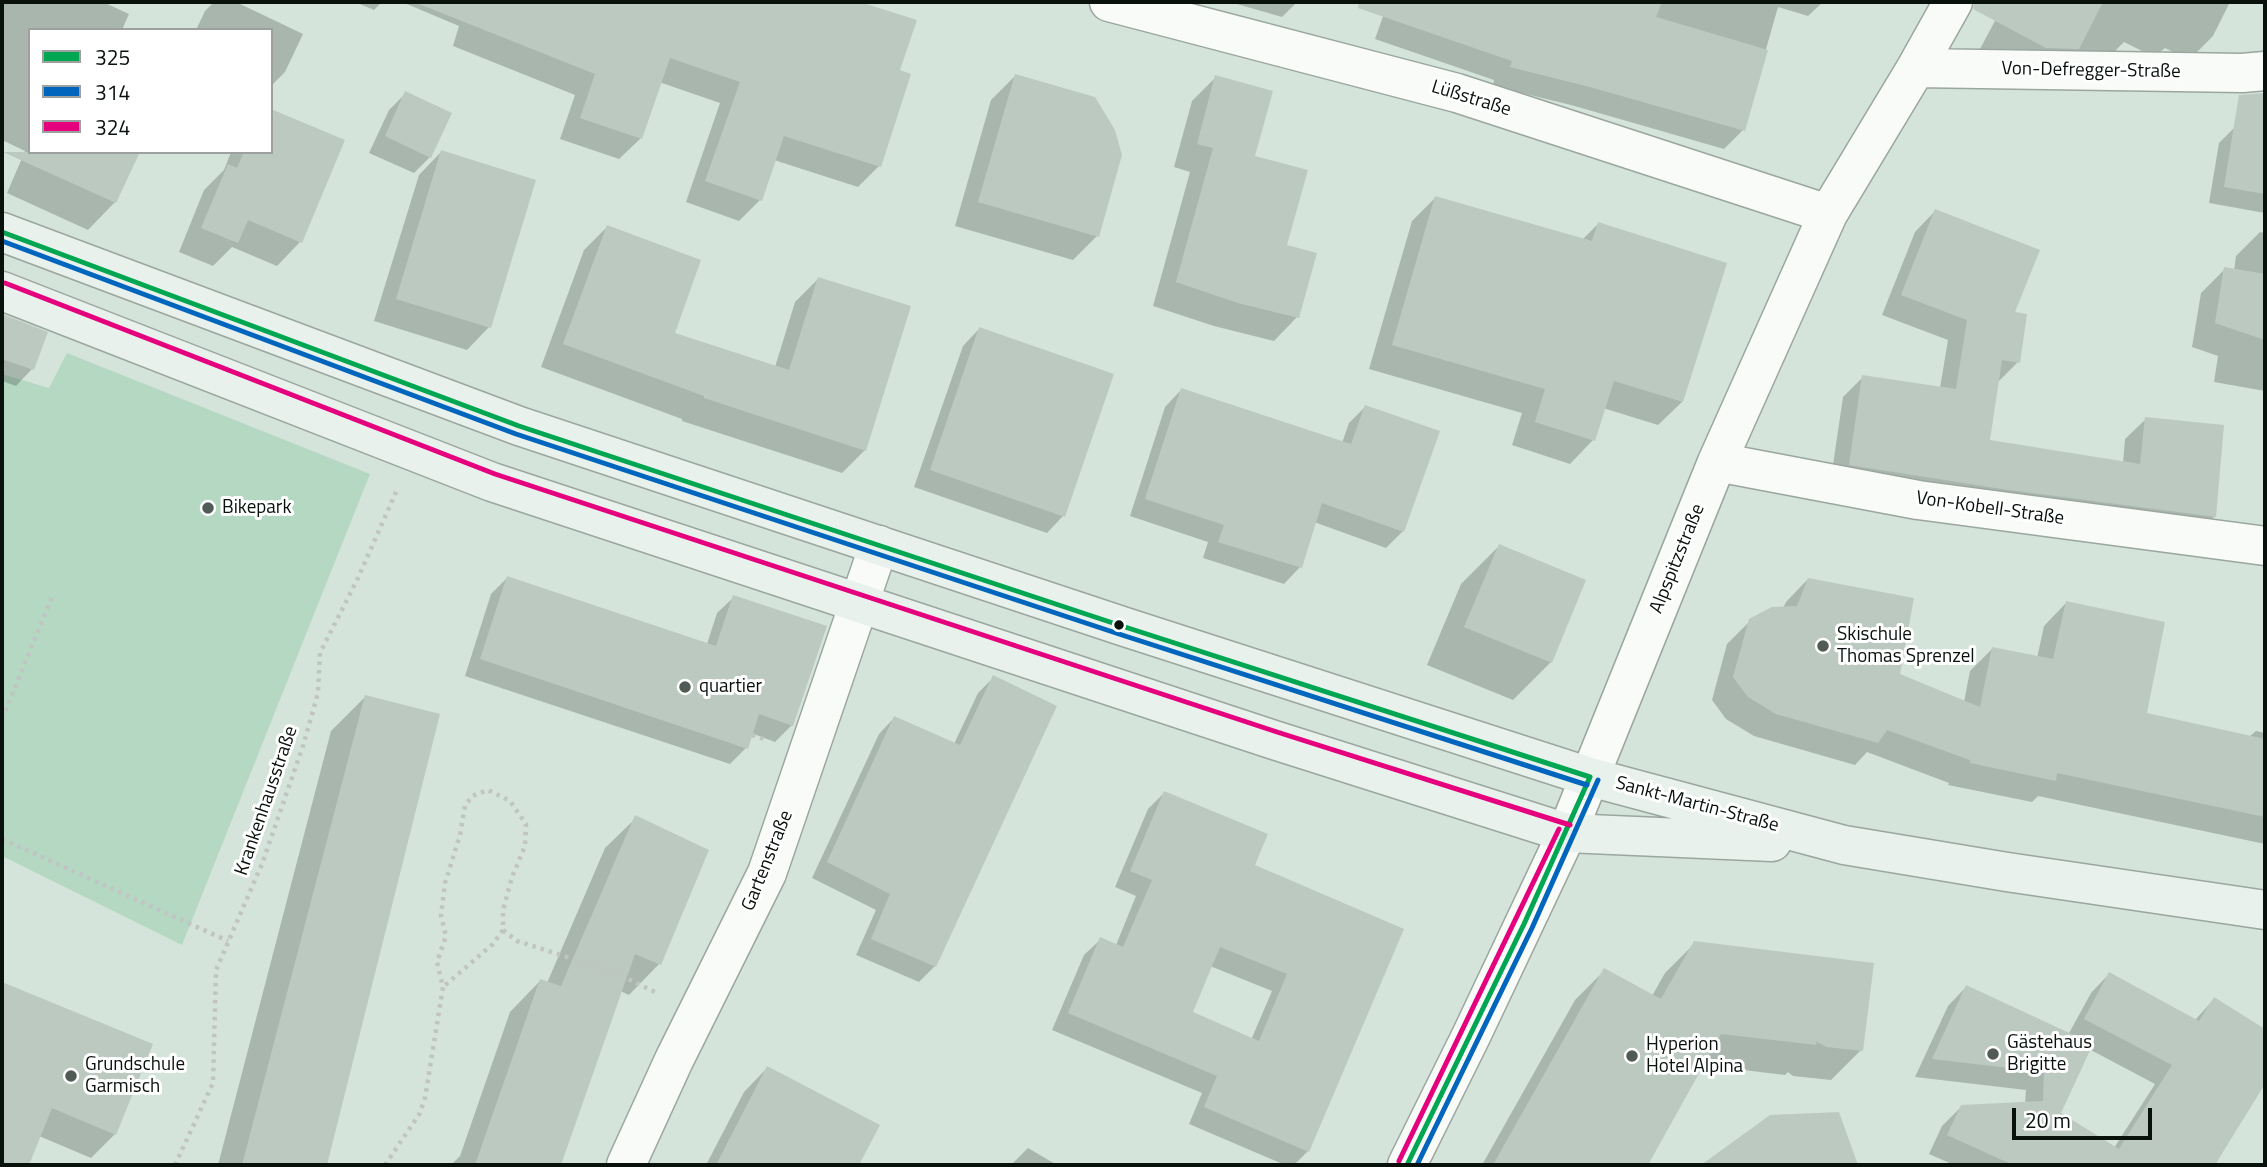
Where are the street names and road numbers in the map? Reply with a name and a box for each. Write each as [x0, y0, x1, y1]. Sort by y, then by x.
street label: Von-Defregger-Straße [2001, 58, 2181, 84]
street label: Lüßstraße [1428, 76, 1514, 122]
street label: Von-Kobell-Straße [1915, 487, 2065, 531]
street label: Alpspitzstraße [1646, 501, 1710, 617]
street label: Krankenhausstraße [231, 723, 303, 879]
street label: Sankt-Martin-Straße [1613, 772, 1781, 838]
street label: Gartenstraße [738, 807, 798, 915]

